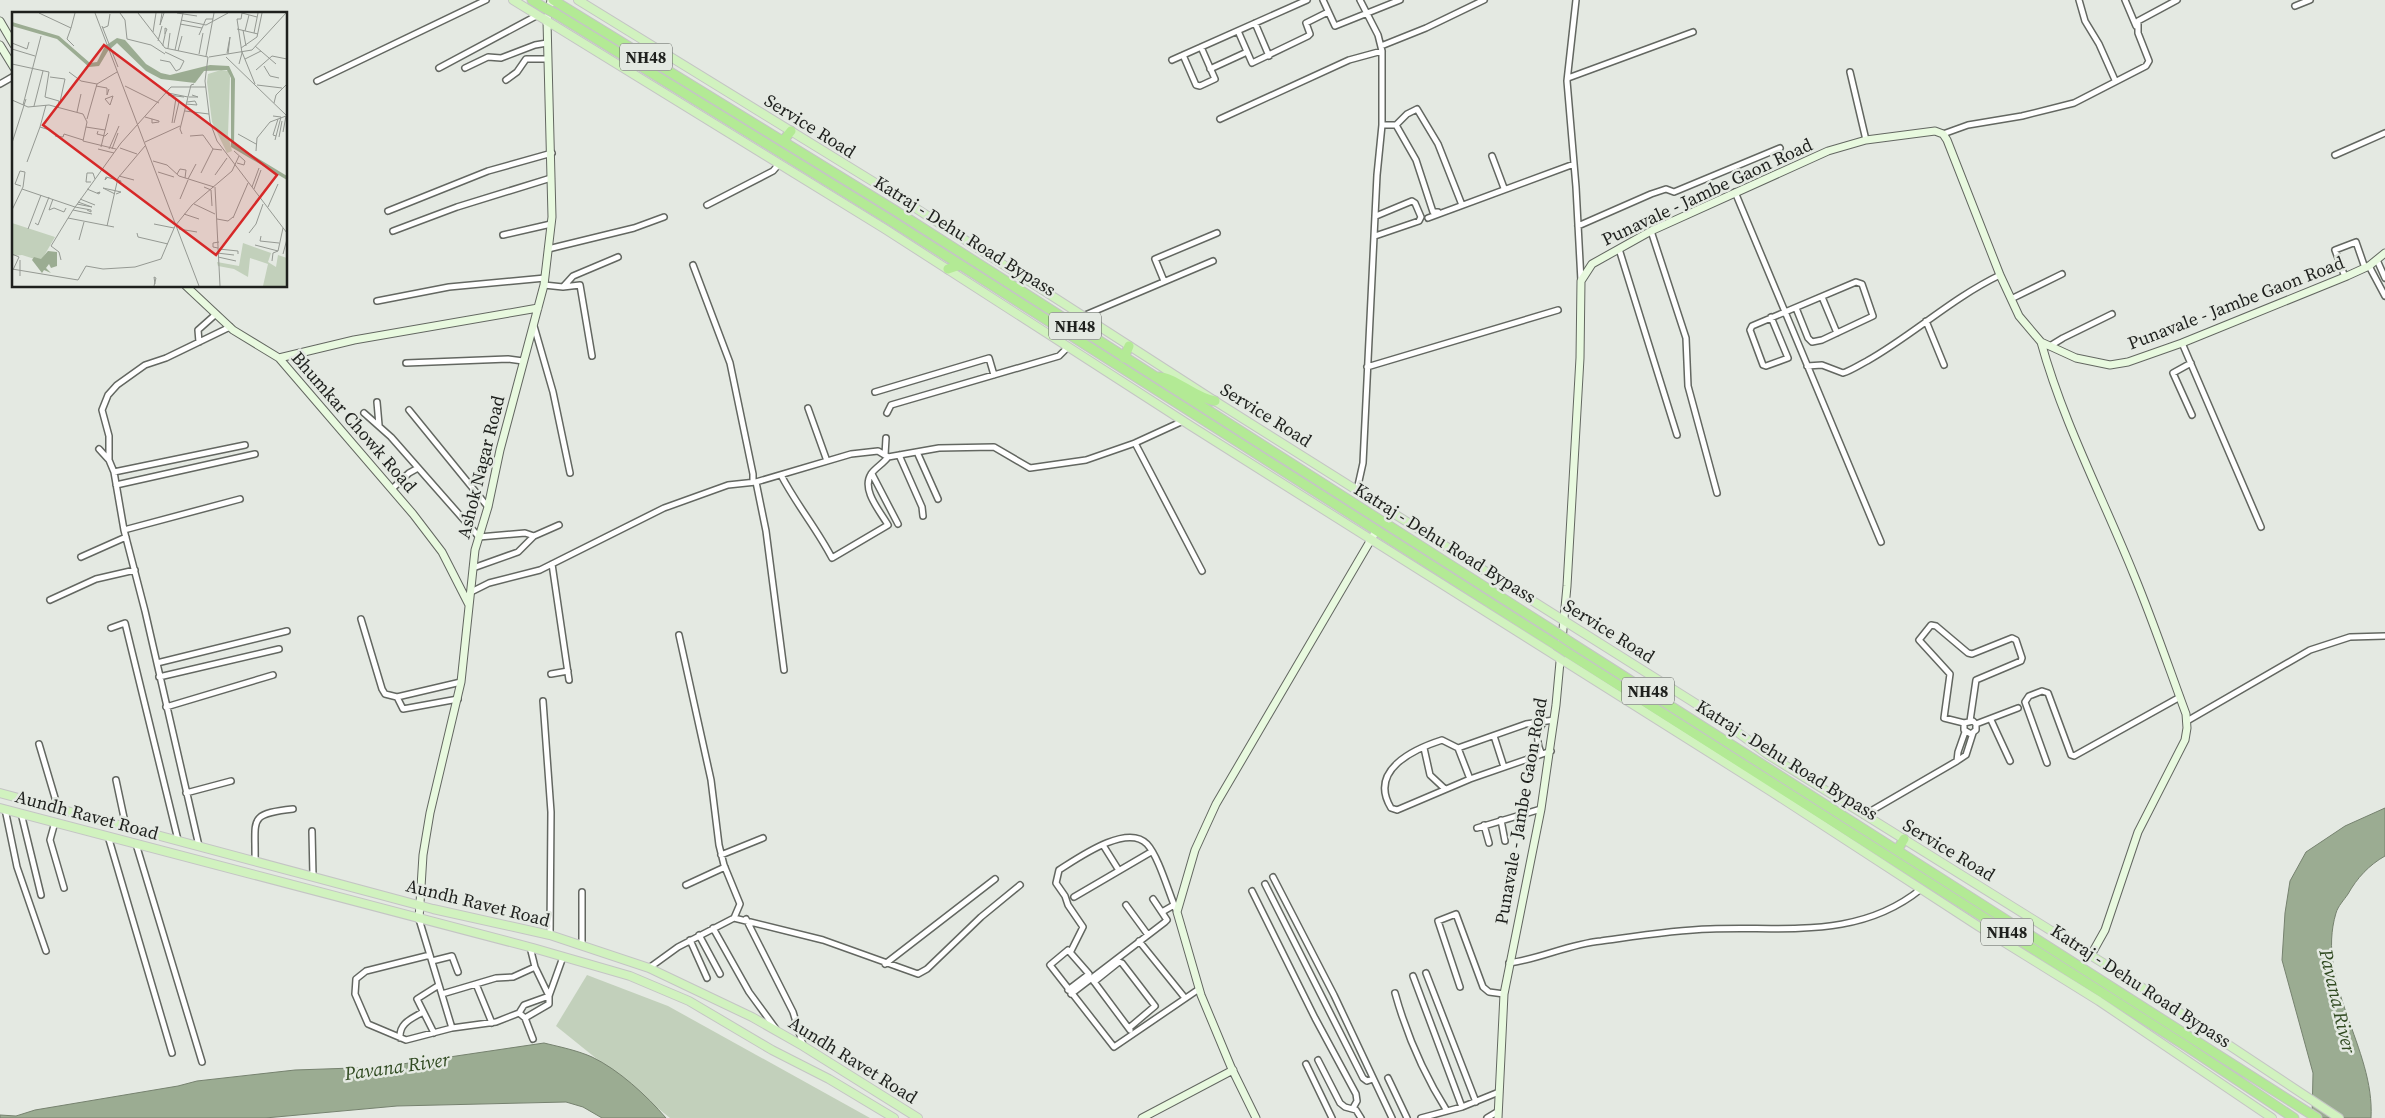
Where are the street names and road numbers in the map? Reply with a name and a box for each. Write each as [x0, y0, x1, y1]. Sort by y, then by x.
road number: NH48 [620, 44, 672, 70]
street label: Service Road [760, 88, 861, 164]
street label: Punavale - Jambe Gaon Road [1597, 132, 1816, 251]
street label: Katraj - Dehu Road Bypass [869, 169, 1061, 302]
street label: Punavale - Jambe Gaon Road [2124, 250, 2348, 355]
road number: NH48 [1049, 312, 1101, 340]
street label: Bhumkar Chowk Road [286, 346, 423, 498]
street label: Service Road [1216, 377, 1317, 453]
street label: Ashok Nagar Road [451, 393, 510, 541]
street label: Katraj - Dehu Road Bypass [1349, 476, 1541, 609]
street label: Service Road [1559, 593, 1660, 669]
road number: NH48 [1622, 678, 1674, 704]
street label: Katraj - Dehu Road Bypass [1691, 693, 1883, 826]
street label: Punavale - Jambe Gaon Road [1488, 696, 1553, 926]
street label: Aundh Ravet Road [13, 783, 162, 846]
street label: Service Road [1898, 812, 2000, 887]
street label: Aundh Ravet Road [404, 873, 553, 932]
street label: Katraj - Dehu Road Bypass [2046, 918, 2236, 1053]
road number: NH48 [1981, 919, 2033, 946]
street label: Aundh Ravet Road [784, 1010, 922, 1109]

